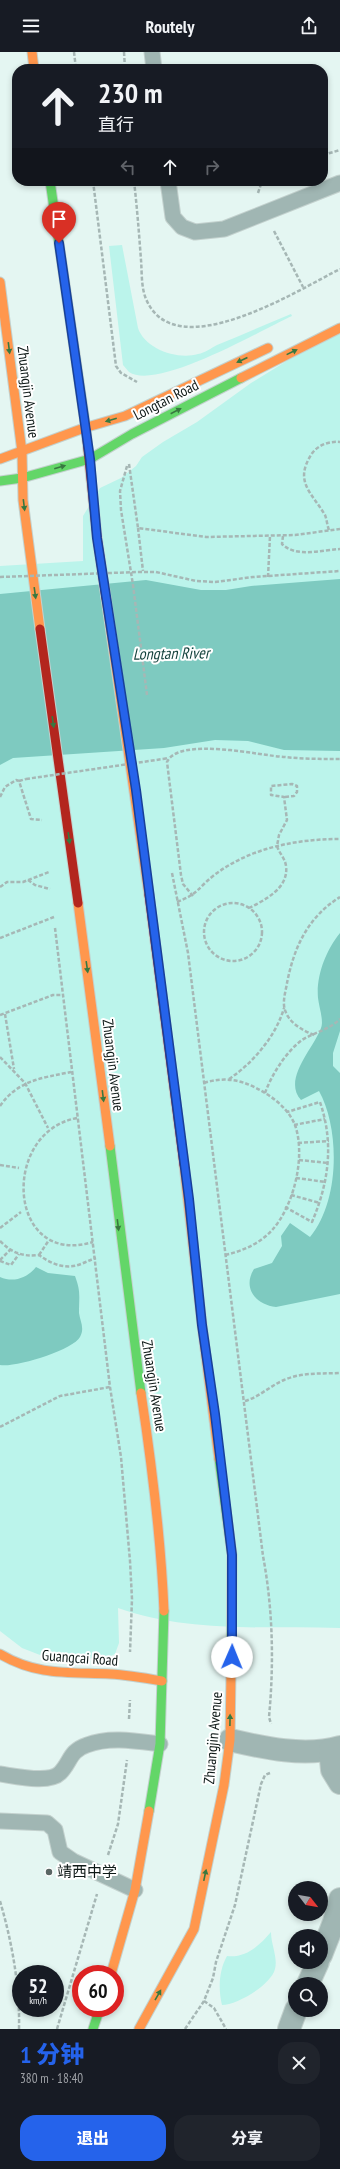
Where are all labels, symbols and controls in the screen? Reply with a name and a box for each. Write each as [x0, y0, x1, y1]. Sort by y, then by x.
icon: menu [20, 15, 42, 37]
text: Routely [146, 15, 194, 38]
icon: share [298, 15, 320, 37]
text: 230 m [98, 74, 162, 111]
icon: ahead [32, 80, 84, 132]
text: 直行 [98, 113, 134, 136]
icon: left [117, 156, 139, 178]
icon: ahead [159, 156, 181, 178]
icon: right [201, 156, 223, 178]
pin [42, 202, 76, 243]
icon: arrive [48, 208, 70, 230]
one-way arrow [6, 342, 12, 355]
street label: Zhuangjin Avenue [13, 345, 44, 439]
one-way arrow [286, 349, 298, 355]
one-way arrow [236, 357, 247, 363]
street label: Longtan Road [130, 375, 202, 424]
one-way arrow [170, 408, 182, 414]
one-way arrow [104, 417, 116, 423]
one-way arrow [54, 464, 66, 470]
one-way arrow [21, 499, 27, 511]
one-way arrow [32, 587, 39, 599]
water label: Longtan River [133, 642, 212, 664]
one-way arrow [50, 715, 56, 728]
one-way arrow [66, 832, 72, 844]
one-way arrow [84, 961, 90, 973]
street label: Zhuangjin Avenue [98, 1018, 129, 1112]
one-way arrow [100, 1090, 107, 1102]
one-way arrow [115, 1219, 122, 1231]
street label: Zhuangjin Avenue [138, 1339, 171, 1433]
position arrow [211, 1636, 253, 1678]
street label: Guangcai Road [41, 1645, 119, 1670]
street label: Zhuangjin Avenue [199, 1691, 226, 1785]
one-way arrow [227, 1713, 233, 1726]
place label: 靖西中学 [57, 1862, 117, 1881]
marker: 靖西中学 [44, 1867, 54, 1877]
one-way arrow [203, 1869, 209, 1881]
north arrow [288, 1881, 328, 1921]
map controls [288, 1881, 328, 2017]
button: sound [288, 1929, 328, 1969]
speed limit sign: 60 [72, 1965, 124, 2017]
text: 52 [28, 1973, 48, 1999]
button: search [288, 1977, 328, 2017]
one-way arrow [154, 1989, 161, 2001]
text: km/h [29, 1994, 47, 2007]
text: 1 分钟 [20, 2039, 84, 2070]
button: close [278, 2042, 320, 2084]
text: 380 m · 18:40 [20, 2070, 83, 2087]
button: 退出 [20, 2115, 166, 2161]
button: 分享 [174, 2115, 320, 2161]

